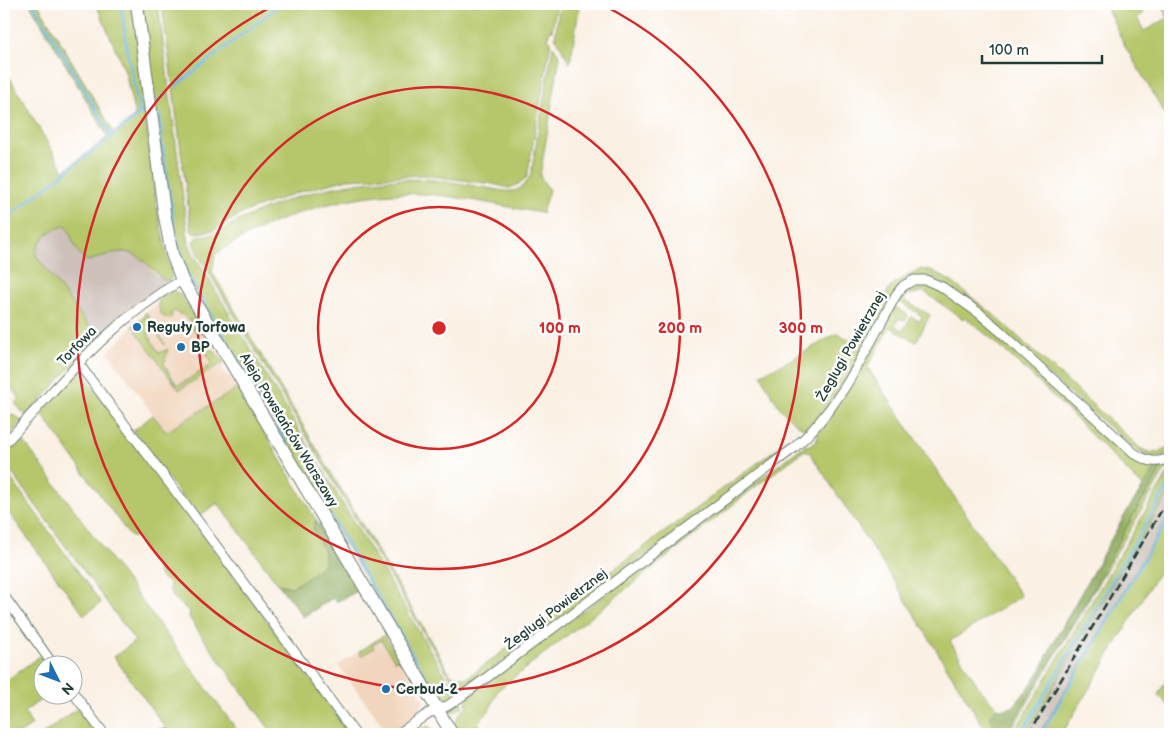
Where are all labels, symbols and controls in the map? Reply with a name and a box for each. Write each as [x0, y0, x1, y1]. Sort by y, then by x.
scale bar [982, 32, 1102, 64]
text: 100 m [989, 41, 1029, 60]
street label: Żeglugi Powietrznej [811, 288, 889, 405]
place label: Reguły Torfowa [147, 319, 245, 336]
centre of rings [430, 319, 448, 337]
text: 100 m [539, 319, 581, 338]
text: 200 m [658, 319, 702, 338]
text: 300 m [779, 319, 823, 338]
marker: Reguły Torfowa [131, 321, 143, 333]
street label: Torfowa [54, 322, 100, 369]
place label: BP [191, 339, 210, 356]
marker: BP [175, 341, 187, 353]
street label: Aleja Powstańców Warszawy [236, 350, 342, 511]
street label: Żeglugi Powietrznej [500, 564, 611, 654]
north arrow [32, 656, 82, 706]
text: N [57, 679, 77, 698]
place label: Cerbud-2 [396, 681, 459, 698]
marker: Cerbud-2 [380, 683, 392, 695]

